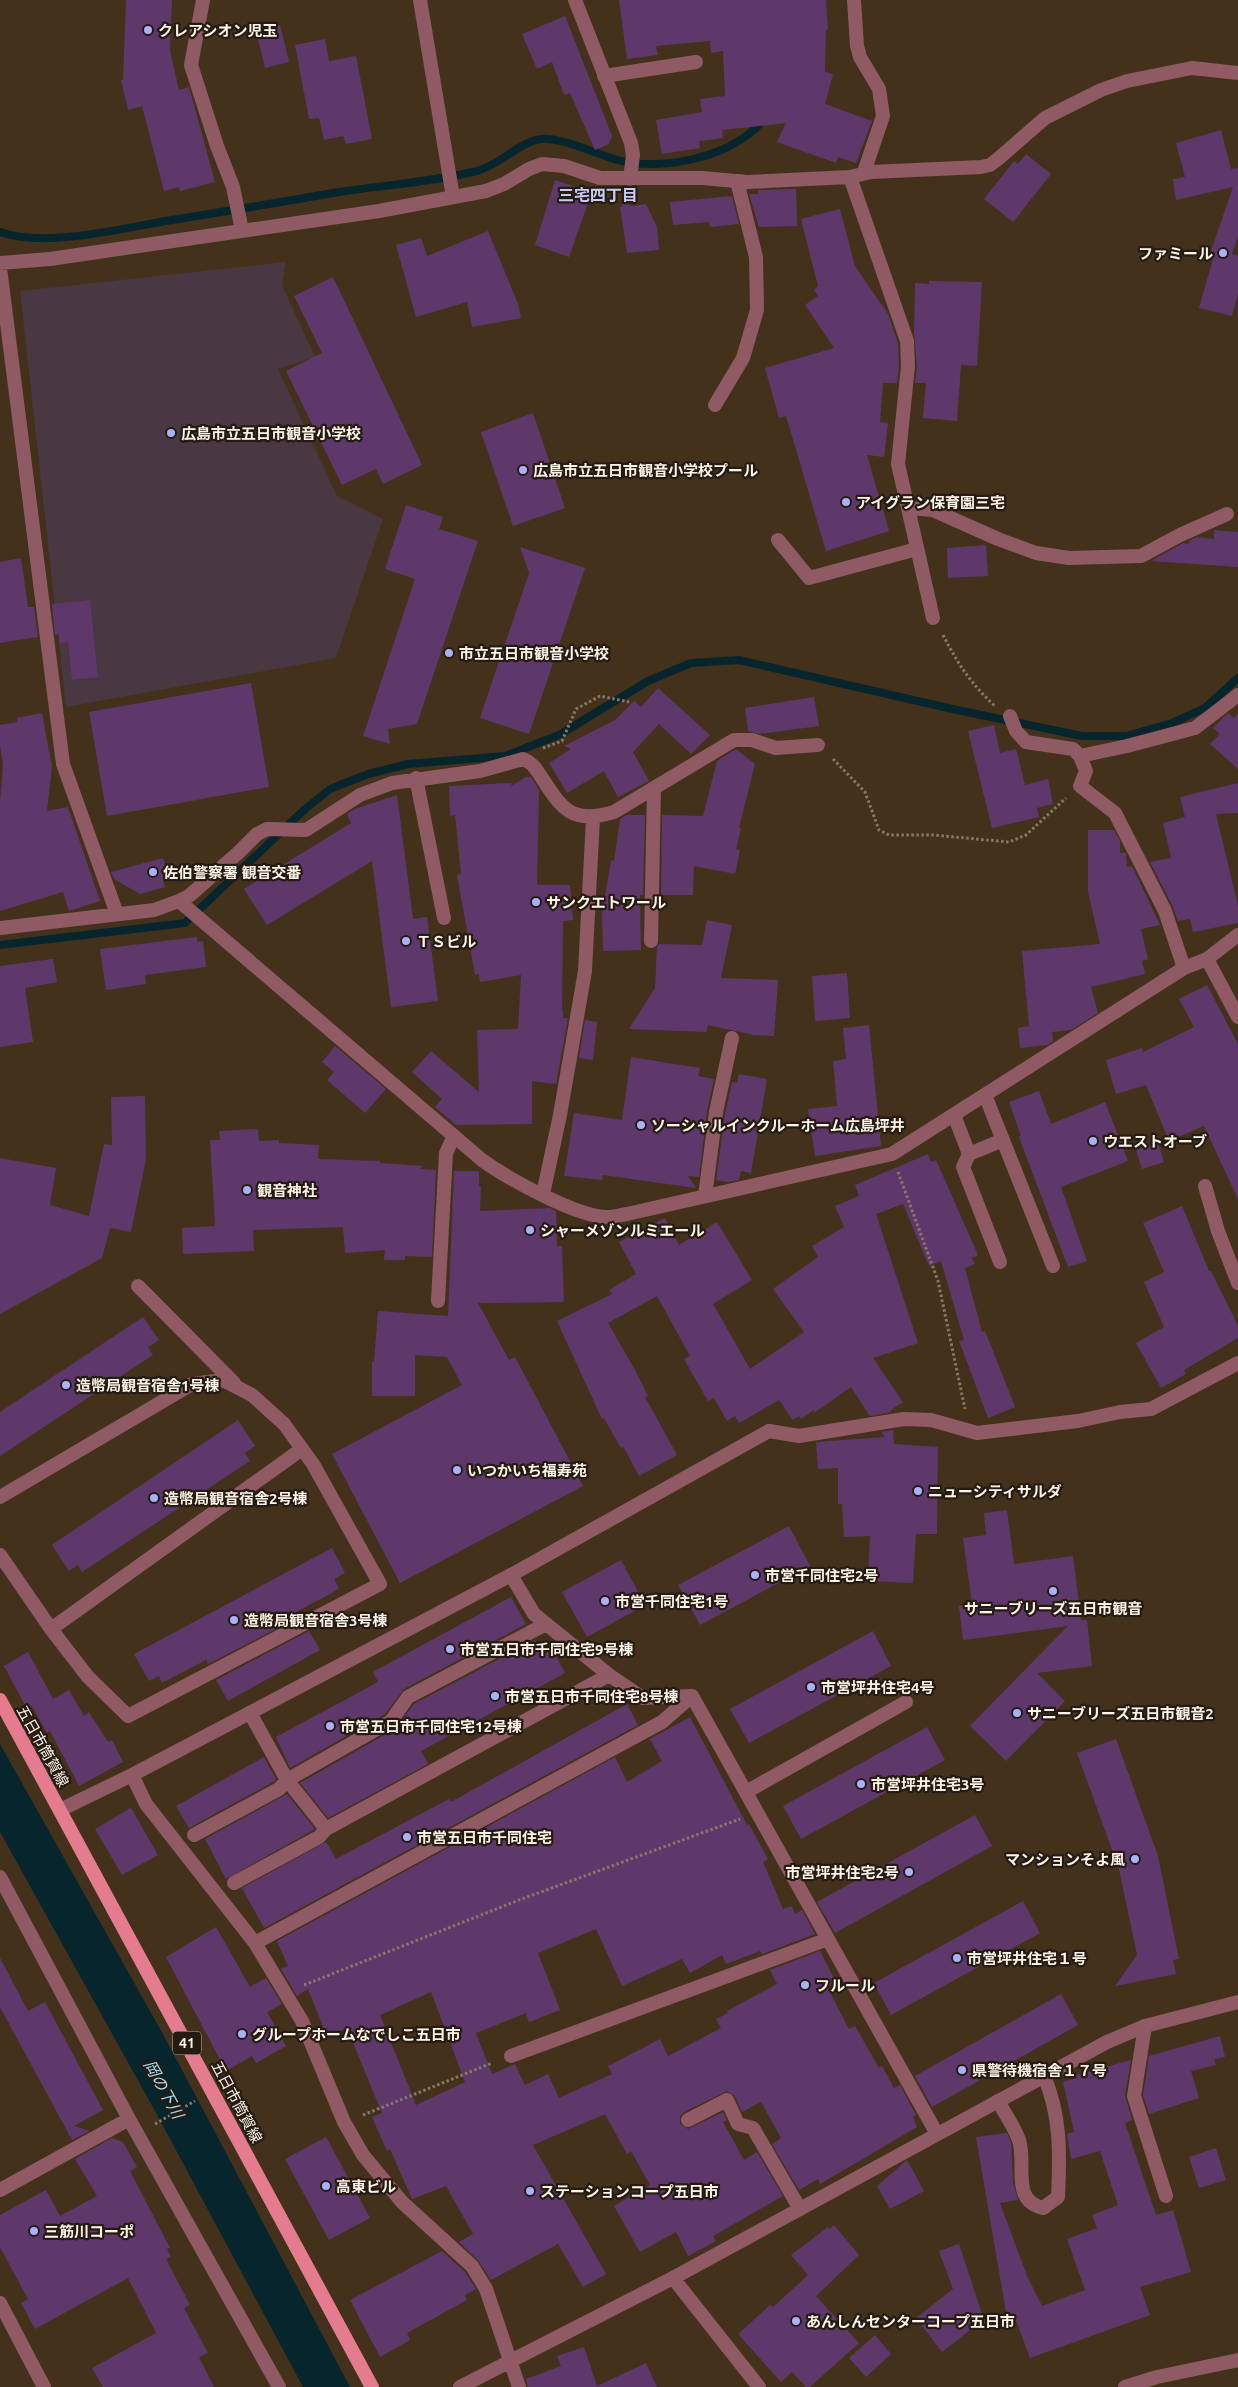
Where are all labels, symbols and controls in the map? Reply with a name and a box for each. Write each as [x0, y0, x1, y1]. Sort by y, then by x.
place label: クレアシオン児玉 [158, 22, 277, 39]
marker: クレアシオン児玉 [142, 24, 154, 36]
district label: 三宅四丁目 [558, 186, 638, 204]
place label: ファミール [1138, 245, 1213, 262]
marker: ファミール [1217, 247, 1229, 259]
place label: 広島市立五日市観音小学校 [181, 425, 361, 442]
marker: 広島市立五日市観音小学校 [165, 427, 177, 439]
place label: 広島市立五日市観音小学校プール [533, 462, 758, 479]
marker: 広島市立五日市観音小学校プール [517, 464, 529, 476]
place label: アイグラン保育園三宅 [856, 494, 1005, 511]
marker: アイグラン保育園三宅 [840, 496, 852, 508]
place label: 市立五日市観音小学校 [459, 645, 609, 662]
marker: 市立五日市観音小学校 [443, 647, 455, 659]
place label: 佐伯警察署 観音交番 [163, 864, 302, 881]
marker: 佐伯警察署 観音交番 [147, 866, 159, 878]
place label: サンクエトワール [546, 894, 666, 911]
marker: サンクエトワール [530, 896, 542, 908]
place label: ＴＳビル [416, 933, 476, 950]
marker: ＴＳビル [400, 935, 412, 947]
place label: ソーシャルインクルーホーム広島坪井 [651, 1117, 905, 1134]
marker: ソーシャルインクルーホーム広島坪井 [635, 1119, 647, 1131]
place label: ウエストオーブ [1103, 1133, 1207, 1150]
marker: ウエストオーブ [1087, 1135, 1099, 1147]
place label: 観音神社 [257, 1182, 317, 1199]
marker: 観音神社 [241, 1184, 253, 1196]
place label: シャーメゾンルミエール [540, 1222, 704, 1239]
marker: シャーメゾンルミエール [524, 1224, 536, 1236]
place label: 造幣局観音宿舎1号棟 [76, 1377, 219, 1394]
marker: 造幣局観音宿舎1号棟 [60, 1379, 72, 1391]
place label: いつかいち福寿苑 [467, 1462, 587, 1479]
marker: いつかいち福寿苑 [451, 1464, 463, 1476]
place label: ニューシティサルダ [928, 1483, 1062, 1500]
marker: ニューシティサルダ [912, 1485, 924, 1497]
place label: 造幣局観音宿舎2号棟 [164, 1490, 307, 1507]
marker: 造幣局観音宿舎2号棟 [148, 1492, 160, 1504]
place label: 市営千同住宅2号 [765, 1567, 878, 1584]
marker: 市営千同住宅2号 [749, 1569, 761, 1581]
marker: サニーブリーズ五日市観音 [1047, 1585, 1059, 1597]
place label: 市営千同住宅1号 [615, 1593, 728, 1610]
marker: 市営千同住宅1号 [599, 1595, 611, 1607]
place label: サニーブリーズ五日市観音 [964, 1600, 1142, 1617]
place label: 造幣局観音宿舎3号棟 [244, 1612, 387, 1629]
marker: 造幣局観音宿舎3号棟 [228, 1614, 240, 1626]
place label: 市営五日市千同住宅9号棟 [460, 1641, 633, 1658]
marker: 市営五日市千同住宅9号棟 [444, 1643, 456, 1655]
place label: 市営坪井住宅4号 [821, 1679, 934, 1696]
marker: 市営坪井住宅4号 [805, 1681, 817, 1693]
place label: 市営五日市千同住宅8号棟 [505, 1688, 678, 1705]
marker: 市営五日市千同住宅8号棟 [489, 1690, 501, 1702]
street label: 五日市筒賀線 [14, 1703, 72, 1789]
place label: サニーブリーズ五日市観音2 [1027, 1705, 1214, 1722]
marker: サニーブリーズ五日市観音2 [1011, 1707, 1023, 1719]
place label: 市営五日市千同住宅12号棟 [340, 1718, 522, 1735]
marker: 市営五日市千同住宅12号棟 [324, 1720, 336, 1732]
place label: 市営坪井住宅3号 [871, 1776, 984, 1793]
marker: 市営坪井住宅3号 [855, 1778, 867, 1790]
place label: 市営五日市千同住宅 [417, 1829, 552, 1846]
marker: 市営五日市千同住宅 [401, 1831, 413, 1843]
place label: マンションそよ風 [1005, 1851, 1125, 1868]
marker: マンションそよ風 [1129, 1853, 1141, 1865]
place label: 市営坪井住宅2号 [786, 1864, 899, 1881]
marker: 市営坪井住宅2号 [903, 1866, 915, 1878]
place label: 市営坪井住宅１号 [967, 1950, 1087, 1967]
marker: 市営坪井住宅１号 [951, 1952, 963, 1964]
place label: フルール [815, 1977, 875, 1994]
marker: フルール [799, 1979, 811, 1991]
place label: グループホームなでしこ五日市 [252, 2026, 461, 2043]
marker: グループホームなでしこ五日市 [236, 2028, 248, 2040]
road number: 41 [173, 2032, 201, 2054]
water label: 岡の下川 [141, 2057, 188, 2123]
street label: 五日市筒賀線 [208, 2058, 266, 2146]
place label: 県警待機宿舎１７号 [972, 2062, 1107, 2079]
marker: 県警待機宿舎１７号 [956, 2064, 968, 2076]
place label: 高東ビル [336, 2178, 396, 2195]
marker: 高東ビル [320, 2180, 332, 2192]
place label: ステーションコープ五日市 [540, 2183, 719, 2200]
marker: ステーションコープ五日市 [524, 2185, 536, 2197]
place label: 三筋川コーポ [44, 2223, 134, 2240]
marker: 三筋川コーポ [28, 2225, 40, 2237]
place label: あんしんセンターコープ五日市 [806, 2313, 1015, 2330]
marker: あんしんセンターコープ五日市 [790, 2315, 802, 2327]

